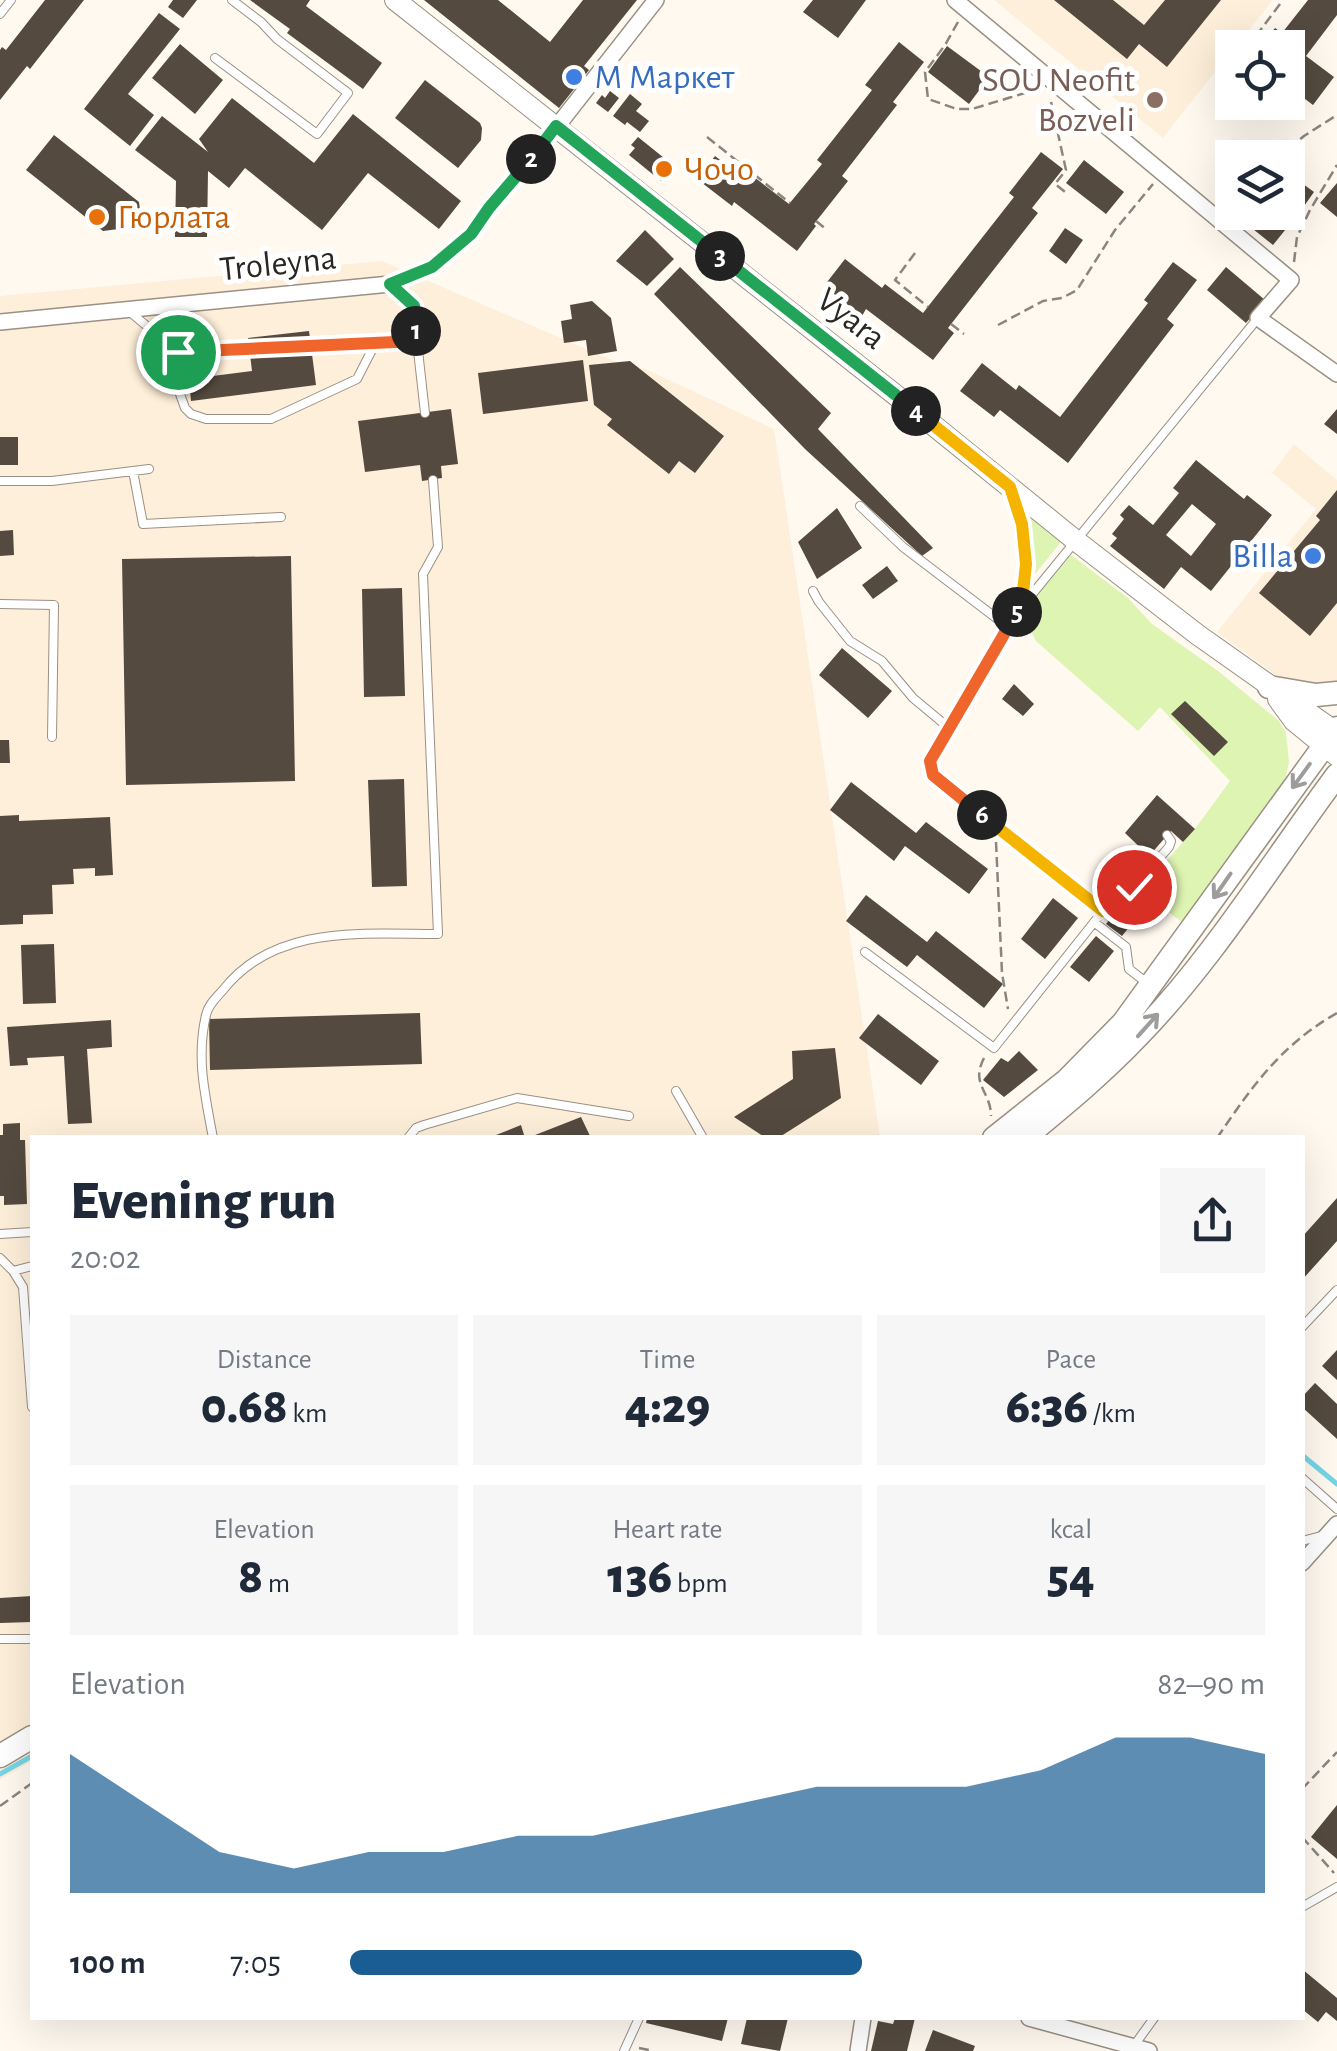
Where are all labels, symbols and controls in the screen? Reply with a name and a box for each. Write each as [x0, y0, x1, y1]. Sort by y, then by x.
map controls [1215, 30, 1305, 230]
button: locate [1215, 30, 1305, 120]
place label: М Маркет [594, 60, 735, 95]
place label: SOU Neofit Bozveli [982, 63, 1135, 138]
marker: М Маркет [563, 66, 585, 88]
marker: SOU Neofit Bozveli [1144, 89, 1166, 111]
pin: 2 [506, 134, 556, 184]
button: layers [1215, 140, 1305, 230]
text: 2 [524, 145, 538, 173]
place label: Чочо [684, 152, 754, 187]
marker: Чочо [653, 158, 675, 180]
place label: Гюрлата [117, 200, 231, 235]
marker: Гюрлата [86, 206, 108, 228]
pin: 3 [695, 231, 745, 281]
street label: Troleyna [218, 240, 338, 288]
text: 3 [714, 242, 726, 270]
street label: Vyara [810, 282, 892, 356]
pin: 1 [391, 306, 441, 356]
pin [136, 310, 221, 395]
text: 1 [411, 317, 421, 345]
icon: arrive [151, 325, 206, 380]
pin: 4 [891, 386, 941, 436]
text: 4 [909, 397, 923, 425]
place label: Billa [1232, 539, 1293, 574]
marker: Billa [1302, 545, 1324, 567]
pin: 5 [992, 587, 1042, 637]
text: 5 [1011, 598, 1023, 626]
one-way arrow [1291, 762, 1312, 789]
pin: 6 [957, 790, 1007, 840]
text: 6 [975, 801, 989, 829]
pin [1092, 845, 1177, 930]
icon: check [1107, 860, 1162, 915]
one-way arrow [1212, 871, 1233, 899]
one-way arrow [1136, 1013, 1159, 1038]
button: share [1160, 1168, 1265, 1273]
text: Evening run [70, 1174, 336, 1229]
text: 20:02 [70, 1242, 140, 1274]
text: Distance [217, 1346, 312, 1374]
text: Time [640, 1346, 695, 1374]
text: Pace [1046, 1346, 1096, 1374]
text: 0.68 [201, 1382, 288, 1432]
text: 4:29 [625, 1382, 710, 1432]
text: 6:36 [1006, 1382, 1088, 1432]
text: km [288, 1400, 327, 1428]
text: /km [1088, 1400, 1136, 1428]
text: Elevation [214, 1516, 315, 1544]
text: Heart rate [613, 1516, 722, 1544]
text: kcal [1049, 1516, 1092, 1544]
text: 8 [238, 1552, 263, 1602]
text: 136 [607, 1552, 672, 1602]
text: 54 [1047, 1552, 1095, 1602]
text: m [263, 1570, 290, 1598]
text: bpm [672, 1570, 728, 1598]
text: Elevation [70, 1668, 186, 1700]
text: 82–90 m [1157, 1668, 1265, 1700]
text: 100 m [70, 1947, 146, 1979]
text: 7:05 [230, 1947, 281, 1979]

